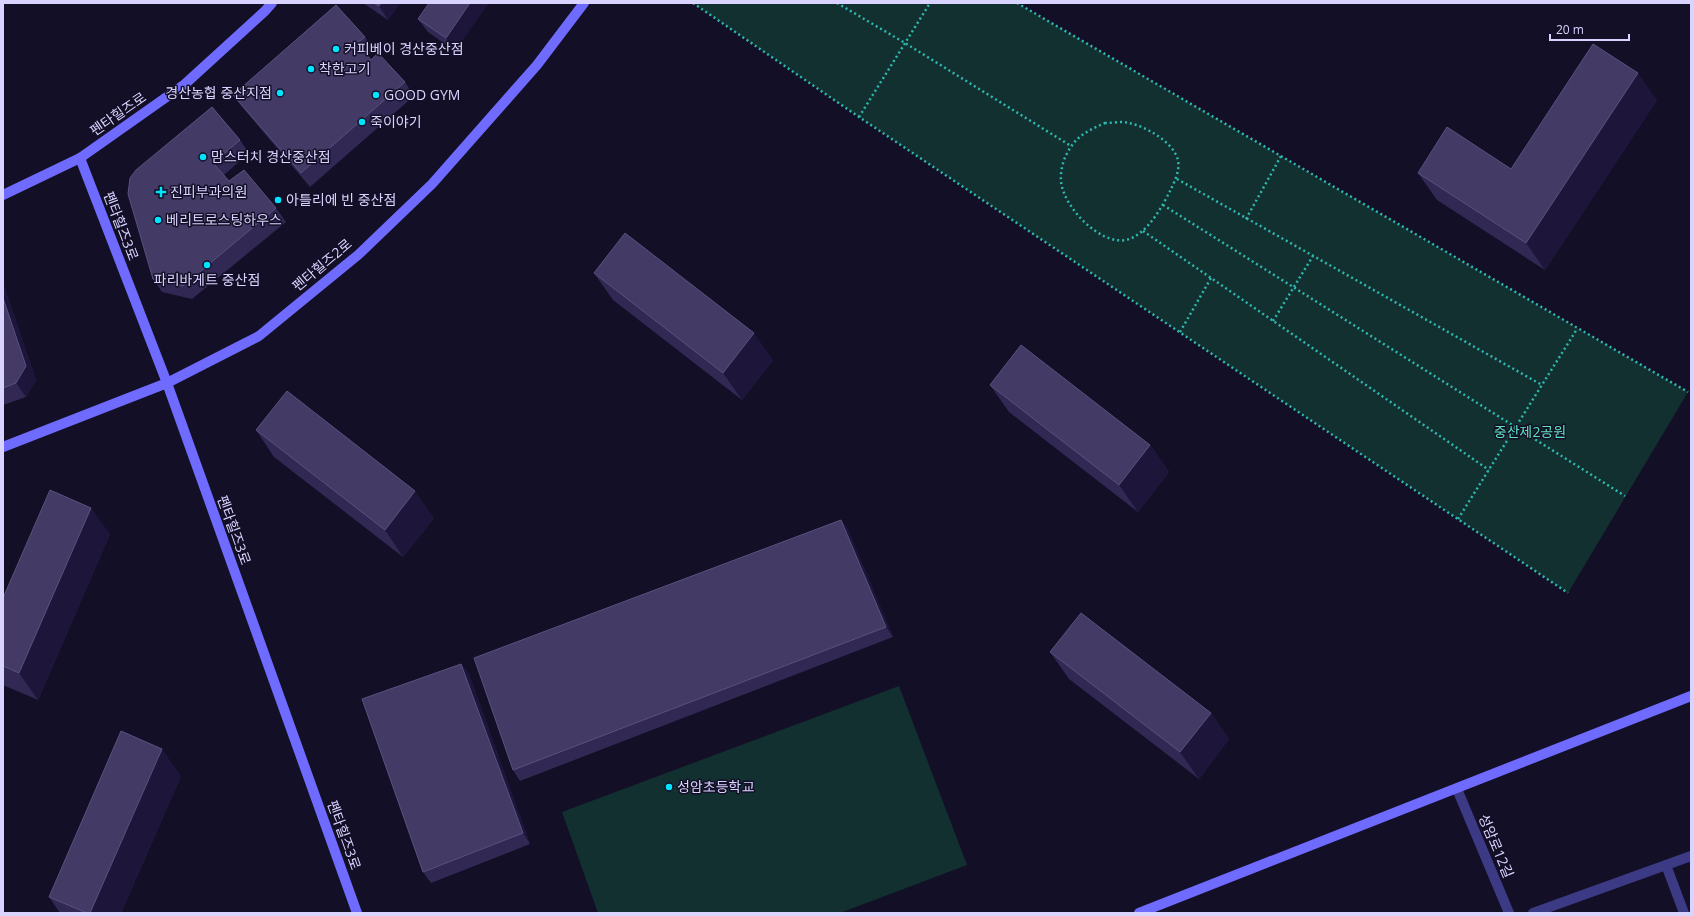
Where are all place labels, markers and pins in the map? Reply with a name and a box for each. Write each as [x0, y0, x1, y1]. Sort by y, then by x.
place label: 커피베이 경산중산점 [344, 39, 464, 58]
marker: 커피베이 경산중산점 [331, 44, 341, 54]
place label: 착한고기 [319, 59, 371, 78]
marker: 착한고기 [306, 64, 316, 74]
place label: 경산농협 중산지점 [165, 83, 272, 102]
place label: GOOD GYM [384, 85, 460, 104]
marker: 경산농협 중산지점 [275, 88, 285, 98]
marker: GOOD GYM [371, 90, 381, 100]
place label: 죽이야기 [370, 112, 422, 131]
marker: 죽이야기 [357, 117, 367, 127]
place label: 맘스터치 경산중산점 [211, 147, 331, 166]
marker: 맘스터치 경산중산점 [198, 152, 208, 162]
place label: 진피부과의원 [170, 182, 247, 201]
marker: 진피부과의원 [155, 186, 167, 198]
place label: 아틀리에 빈 중산점 [286, 190, 396, 209]
marker: 아틀리에 빈 중산점 [273, 195, 283, 205]
place label: 베리트로스팅하우스 [166, 210, 282, 229]
marker: 베리트로스팅하우스 [153, 215, 163, 225]
marker: 파리바게트 중산점 [202, 260, 212, 270]
place label: 파리바게트 중산점 [154, 270, 260, 289]
place label: 성암초등학교 [677, 777, 754, 796]
marker: 성암초등학교 [664, 782, 674, 792]

